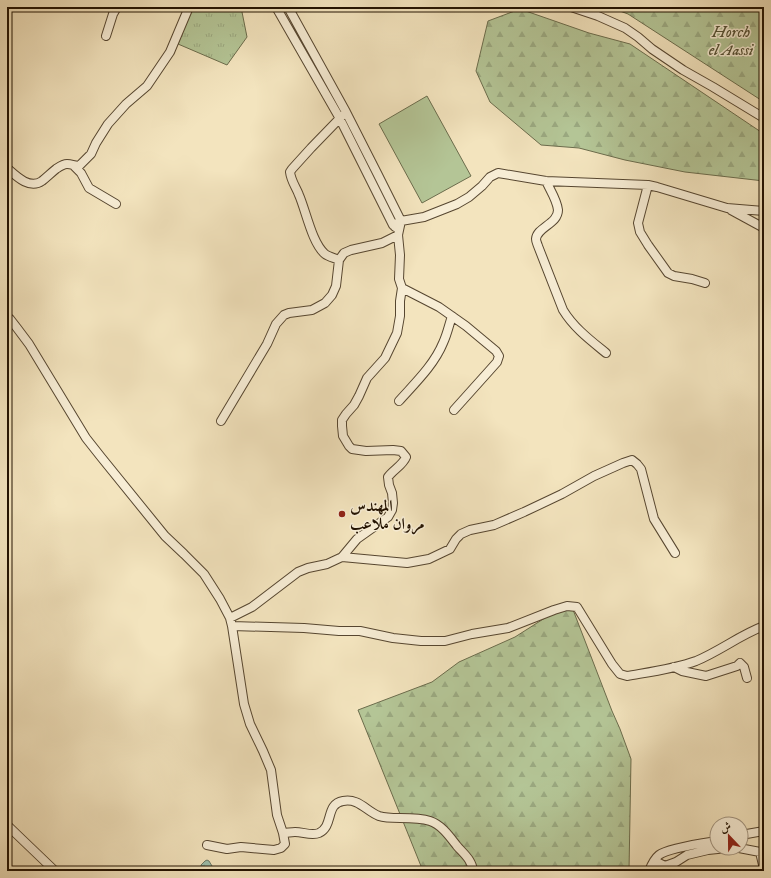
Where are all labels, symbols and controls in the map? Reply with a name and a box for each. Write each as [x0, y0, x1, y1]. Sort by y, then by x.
park label: Horch el Aassi [709, 22, 754, 60]
place label: المهندس مروان ملاعب [350, 496, 425, 535]
marker: المهندس مروان ملاعب [337, 509, 347, 519]
north arrow [709, 816, 749, 856]
text: ش [718, 819, 733, 836]

